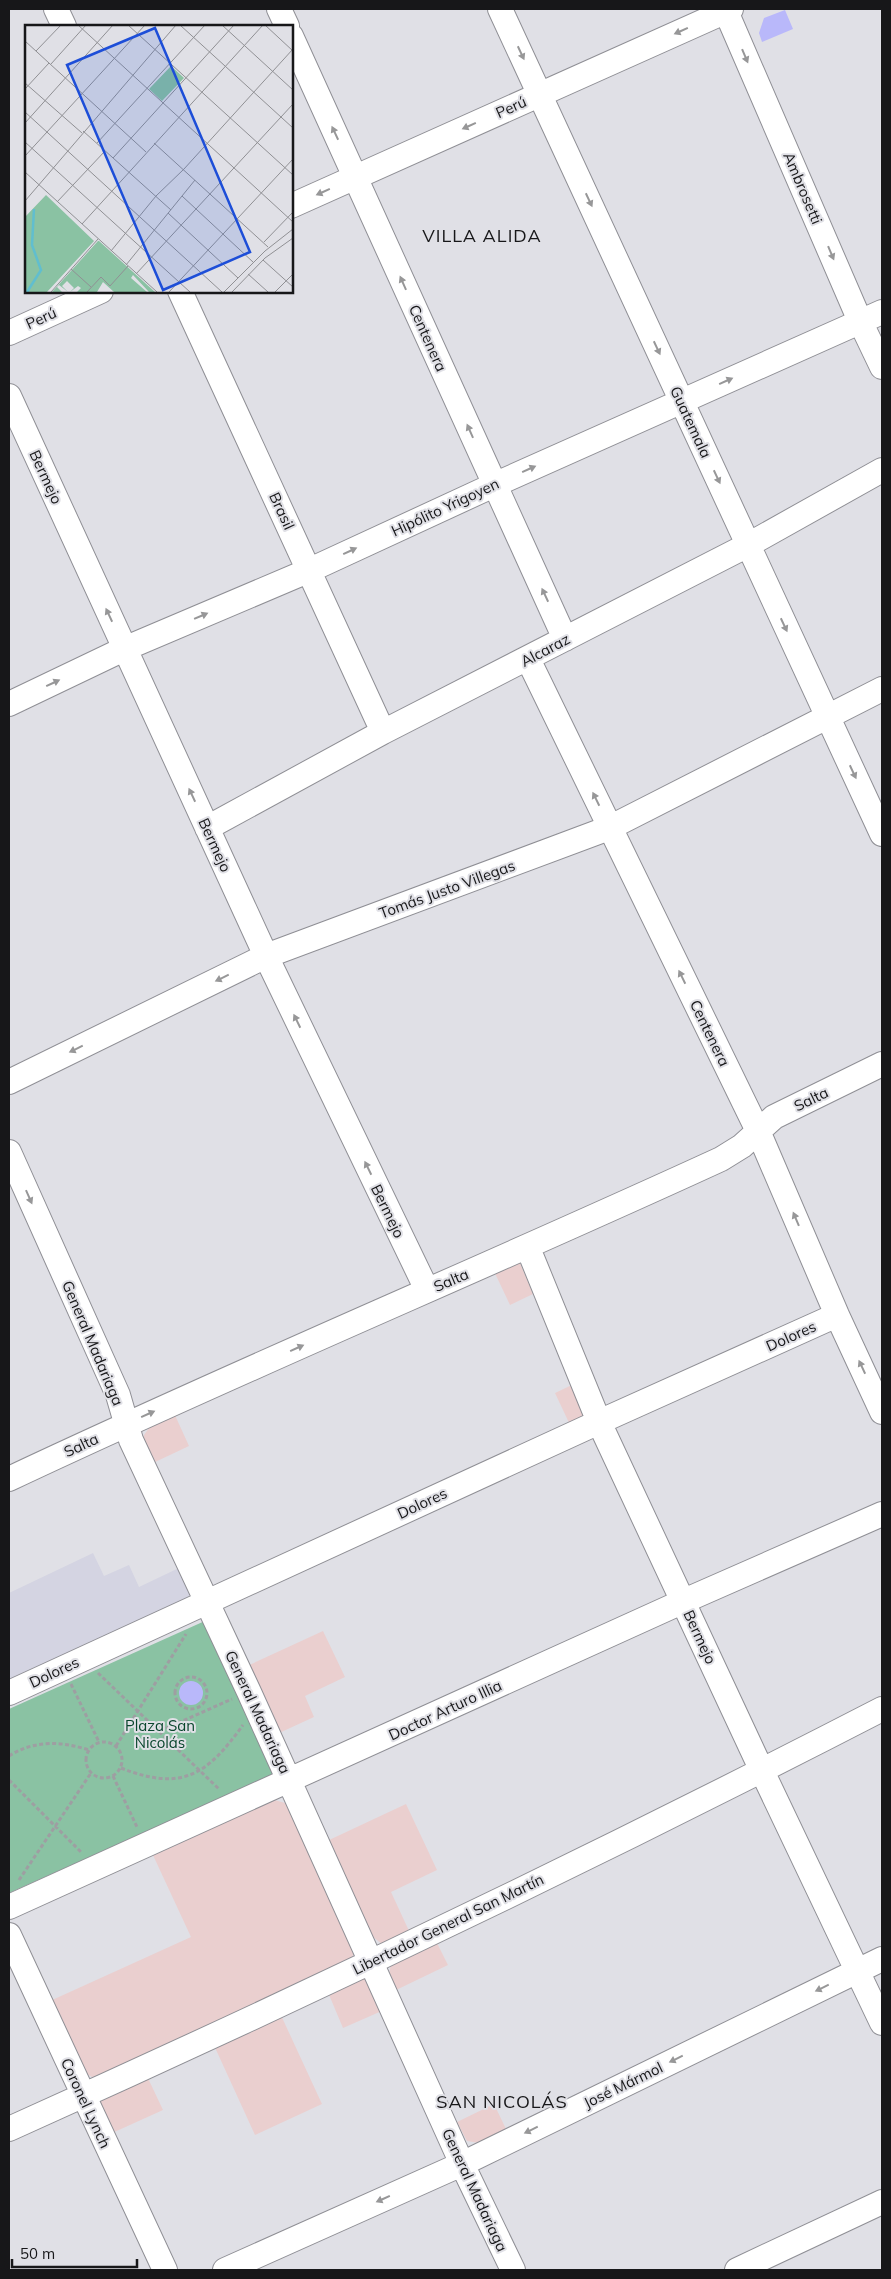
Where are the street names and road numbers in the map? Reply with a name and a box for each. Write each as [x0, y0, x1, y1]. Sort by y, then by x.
street label: Perú [493, 92, 529, 122]
street label: Ambrosetti [779, 149, 827, 227]
street label: Centenera [405, 302, 451, 374]
street label: Perú [23, 303, 59, 333]
street label: Guatemala [666, 383, 716, 461]
street label: Bermejo [25, 447, 67, 507]
street label: Hipólito Yrigoyen [388, 474, 502, 540]
street label: Brasil [265, 489, 299, 533]
street label: Alcaraz [517, 629, 573, 671]
street label: Bermejo [194, 815, 236, 875]
street label: Tomás Justo Villegas [376, 856, 518, 922]
street label: Centenera [686, 997, 734, 1069]
street label: Salta [791, 1083, 831, 1115]
street label: Bermejo [367, 1181, 409, 1241]
street label: Salta [431, 1264, 471, 1296]
street label: General Madariaga [58, 1278, 128, 1408]
street label: Dolores [763, 1317, 819, 1355]
street label: Salta [61, 1429, 101, 1461]
street label: Dolores [394, 1483, 450, 1523]
street label: Bermejo [679, 1607, 721, 1667]
street label: General Madariaga [221, 1647, 295, 1777]
street label: Dolores [26, 1652, 82, 1692]
street label: Doctor Arturo Illia [385, 1676, 505, 1744]
street label: Libertador General San Martín [349, 1869, 547, 1979]
street label: Coronel Lynch [57, 2055, 115, 2151]
street label: José Mármol [580, 2058, 666, 2112]
street label: General Madariaga [438, 2125, 512, 2255]

